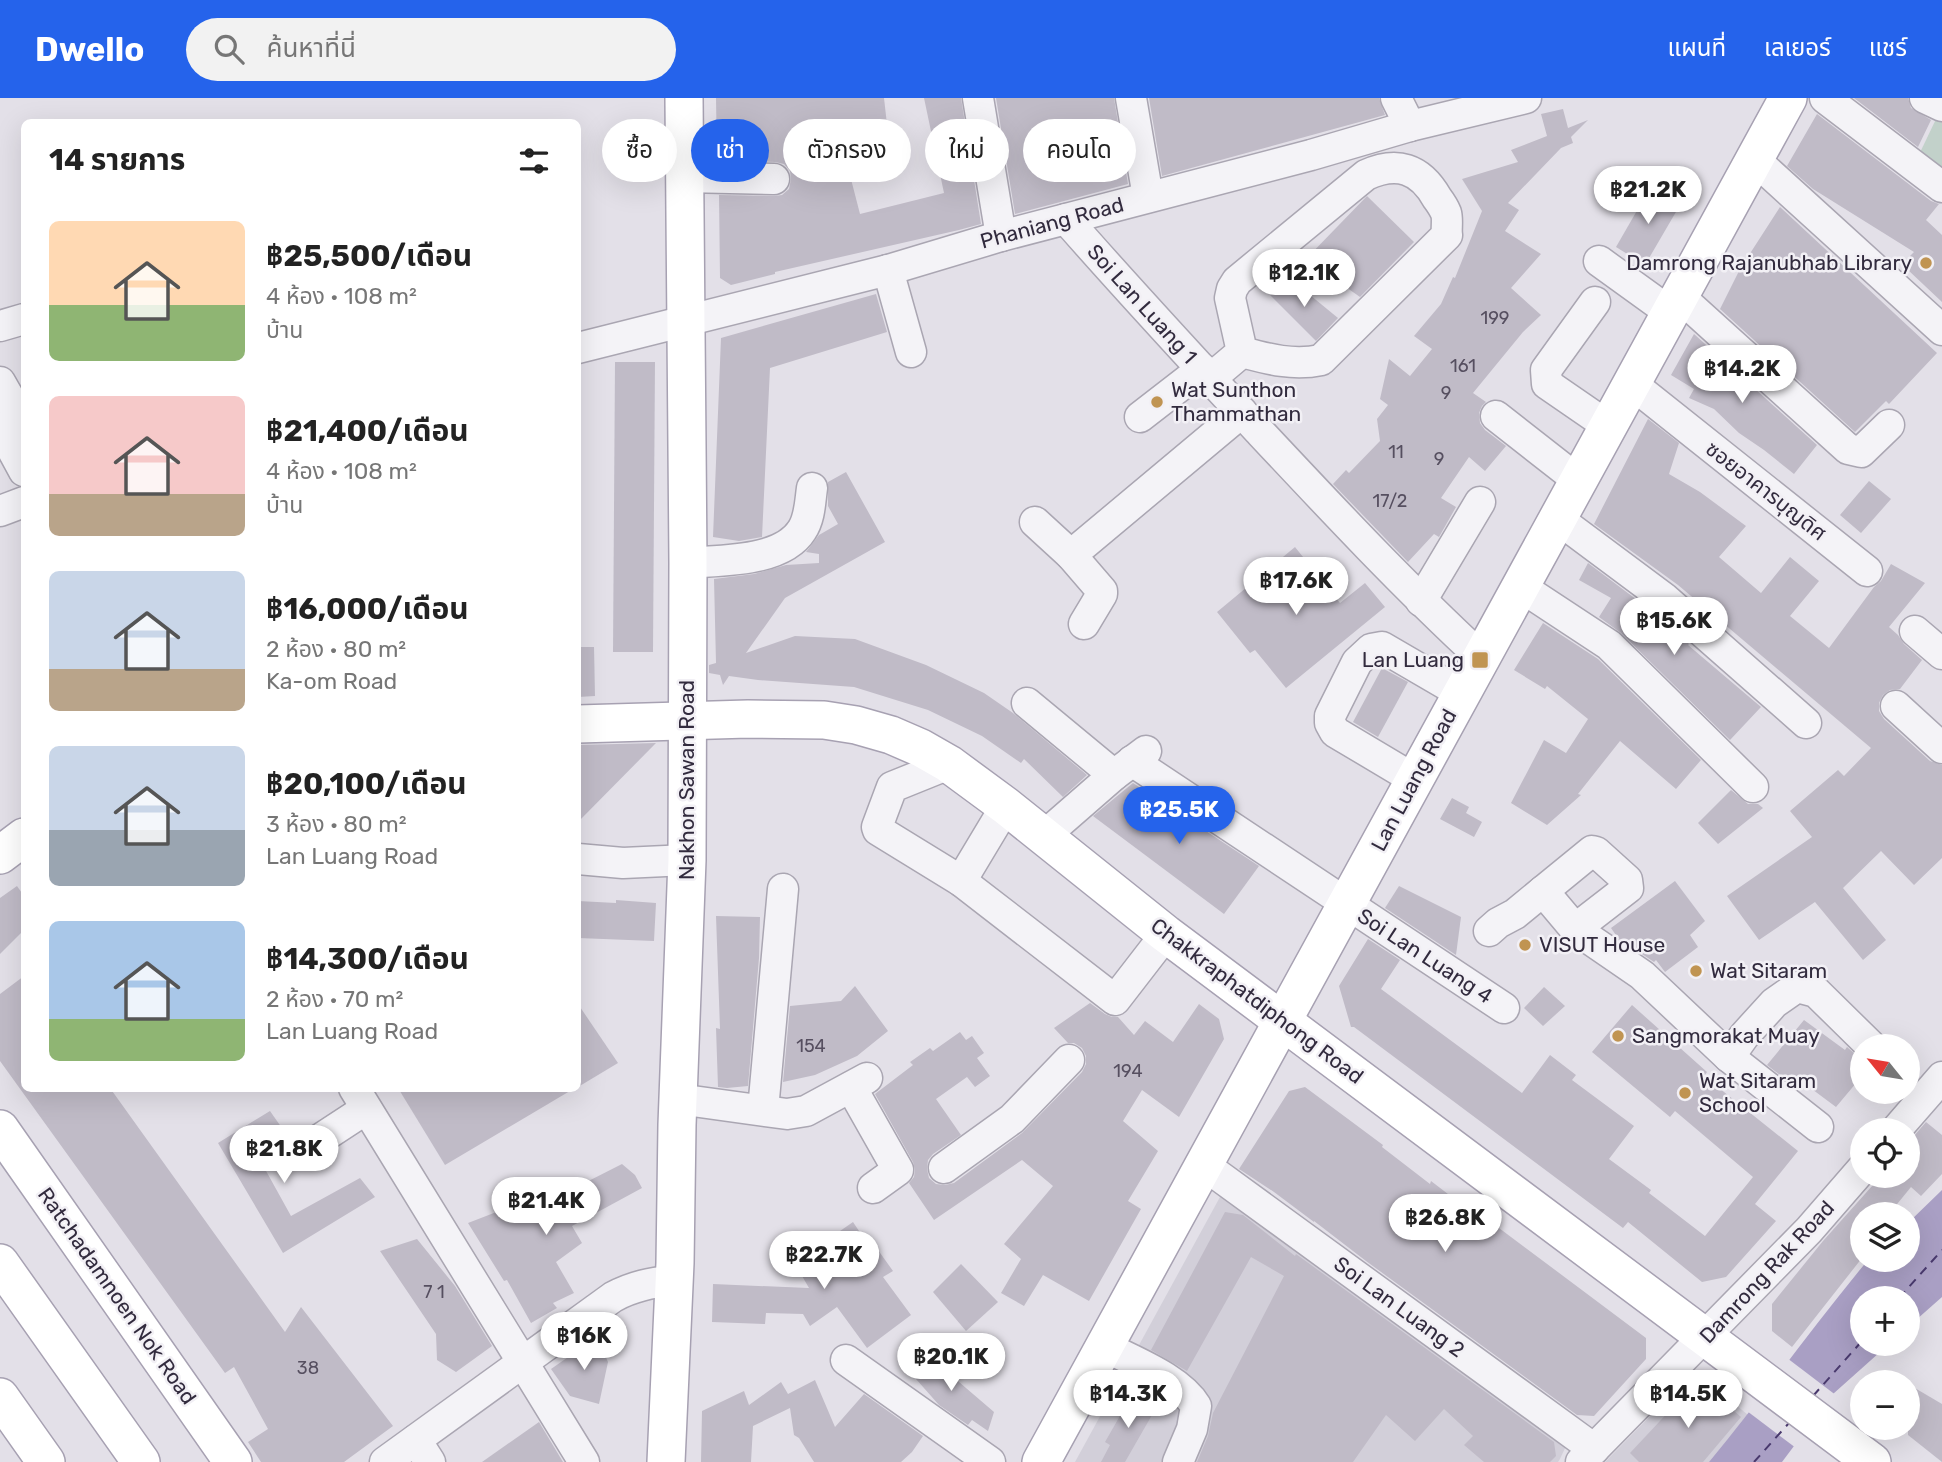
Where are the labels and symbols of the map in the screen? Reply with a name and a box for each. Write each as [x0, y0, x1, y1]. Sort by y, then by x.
pin: ฿21.2K [1591, 166, 1705, 226]
street label: Phaniang Road [977, 191, 1126, 254]
street label: Soi Lan Luang 1 [1082, 239, 1202, 368]
pin: ฿12.1K [1247, 250, 1361, 309]
place label: Damrong Rajanubhab Library [1626, 250, 1912, 275]
marker: Damrong Rajanubhab Library [1918, 255, 1934, 271]
house number: 199 [1480, 307, 1510, 329]
pin: ฿14.2K [1685, 345, 1799, 405]
house number: 161 [1450, 355, 1476, 377]
place label: Wat Sunthon Thammathan [1171, 377, 1301, 426]
house number: 9 [1441, 382, 1451, 404]
marker: Wat Sunthon Thammathan [1149, 394, 1165, 410]
street label: ซอยอาคารบุญดิศ [1700, 436, 1832, 546]
house number: 11 [1388, 441, 1404, 463]
house number: 9 [1434, 448, 1444, 470]
house number: 17/2 [1373, 490, 1407, 512]
pin: ฿17.6K [1239, 558, 1353, 617]
pin: ฿15.6K [1617, 598, 1731, 657]
place label: Lan Luang [1362, 647, 1464, 672]
marker: Lan Luang [1470, 650, 1490, 670]
street label: Nakhon Sawan Road [674, 680, 699, 880]
street label: Lan Luang Road [1366, 705, 1461, 855]
pin: ฿25.5K [1122, 786, 1236, 846]
street label: Soi Lan Luang 4 [1353, 903, 1497, 1008]
street label: Chakkraphatdiphong Road [1146, 913, 1368, 1089]
place label: VISUT House [1539, 932, 1665, 957]
marker: VISUT House [1517, 937, 1533, 953]
place label: Wat Sitaram [1710, 958, 1827, 983]
marker: Wat Sitaram [1688, 963, 1704, 979]
place label: Sangmorakat Muay [1632, 1023, 1820, 1048]
marker: Sangmorakat Muay [1610, 1028, 1626, 1044]
north arrow [1850, 1034, 1920, 1104]
house number: 154 [796, 1035, 826, 1057]
house number: 194 [1113, 1060, 1143, 1082]
place label: Wat Sitaram School [1699, 1068, 1816, 1117]
marker: Wat Sitaram School [1677, 1085, 1693, 1101]
pin: ฿21.8K [227, 1126, 341, 1185]
pin: ฿21.4K [489, 1178, 603, 1237]
street label: Ratchadamnoen Nok Road [33, 1183, 202, 1409]
pin: ฿26.8K [1388, 1194, 1502, 1254]
street label: Damrong Rak Road [1694, 1195, 1839, 1348]
pin: ฿22.7K [767, 1232, 881, 1291]
street label: Soi Lan Luang 2 [1329, 1251, 1469, 1362]
house number: 7 1 [423, 1281, 445, 1303]
pin: ฿16K [543, 1312, 625, 1372]
pin: ฿20.1K [894, 1334, 1008, 1393]
house number: 38 [297, 1357, 319, 1379]
pin: ฿14.3K [1071, 1370, 1185, 1430]
pin: ฿14.5K [1631, 1370, 1745, 1430]

